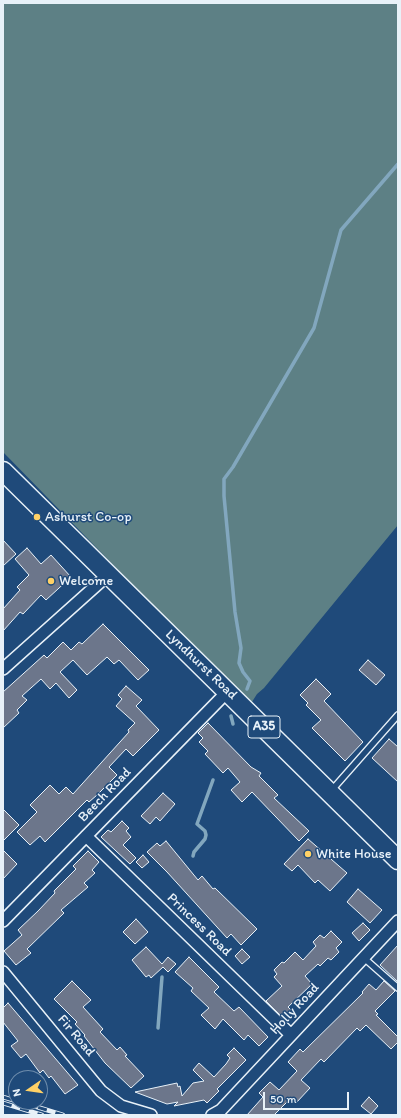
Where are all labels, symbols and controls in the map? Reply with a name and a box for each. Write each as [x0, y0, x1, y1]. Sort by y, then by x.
place label: Ashurst Co-op [45, 509, 132, 525]
marker: Ashurst Co-op [32, 512, 42, 522]
place label: Welcome [59, 573, 113, 589]
marker: Welcome [46, 576, 56, 586]
street label: Lyndhurst Road [161, 626, 241, 704]
road number: A35 [248, 716, 280, 738]
street label: Beech Road [75, 764, 135, 826]
place label: White House [316, 846, 392, 862]
marker: White House [303, 849, 313, 859]
street label: Princess Road [163, 890, 235, 960]
street label: Holly Road [267, 980, 323, 1038]
street label: Fir Road [54, 1012, 98, 1060]
north arrow [8, 1070, 48, 1110]
scale bar [265, 1084, 351, 1110]
text: N [10, 1088, 24, 1098]
text: 50 m [270, 1092, 296, 1106]

